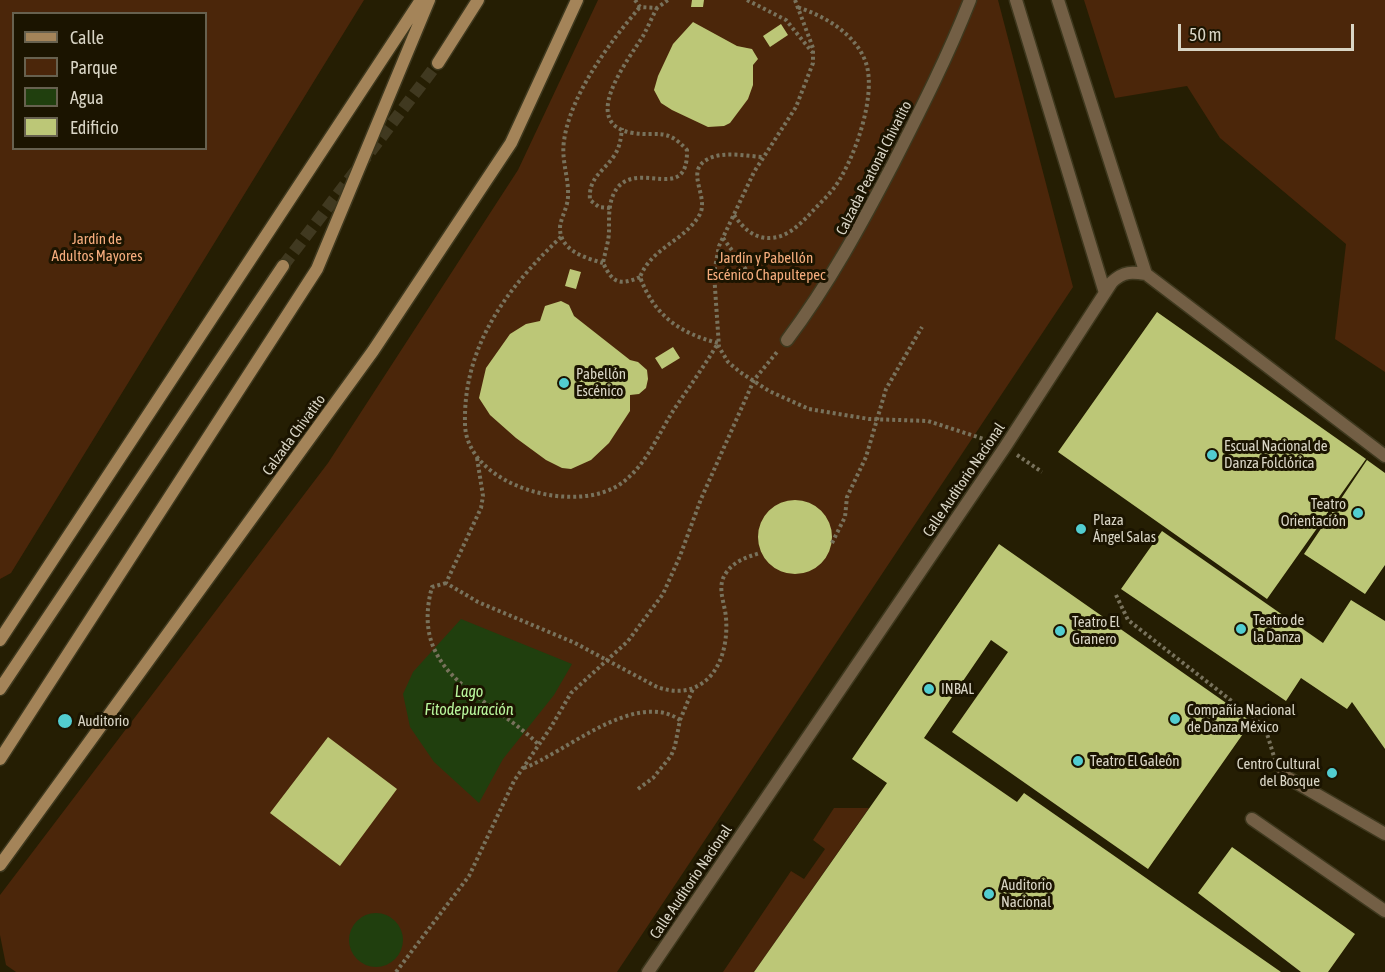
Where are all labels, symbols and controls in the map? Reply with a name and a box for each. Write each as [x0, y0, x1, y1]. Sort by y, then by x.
legend [12, 12, 207, 150]
scale bar [1181, 12, 1356, 50]
text: 50 m [1189, 24, 1221, 45]
text: Calle [70, 27, 104, 48]
text: Parque [70, 57, 118, 78]
text: Agua [70, 87, 104, 108]
street label: Calzada Peatonal Chivatito [832, 98, 916, 238]
text: Edificio [70, 117, 119, 138]
park label: Jardín de Adultos Mayores [52, 230, 142, 265]
park label: Jardín y Pabellón Escénico Chapultepec [706, 249, 826, 284]
place label: Pabellón Escénico [576, 365, 626, 400]
marker: Pabellón Escénico [557, 376, 571, 390]
street label: Calzada Chivatito [259, 391, 329, 479]
street label: Calle Auditorio Nacional [919, 419, 1009, 541]
place label: Escual Nacional de Danza Folclórica [1224, 437, 1328, 472]
marker: Escual Nacional de Danza Folclórica [1205, 448, 1219, 462]
place label: Teatro Orientación [1281, 495, 1346, 530]
marker: Teatro Orientación [1351, 506, 1365, 520]
place label: Plaza Ángel Salas [1093, 511, 1156, 546]
marker: Plaza Ángel Salas [1074, 522, 1088, 536]
place label: Teatro de la Danza [1253, 611, 1304, 646]
place label: Teatro El Granero [1072, 613, 1120, 648]
marker: Teatro de la Danza [1234, 622, 1248, 636]
marker: Teatro El Granero [1053, 624, 1067, 638]
place label: INBAL [941, 680, 974, 698]
water label: Lago Fitodepuración [425, 682, 513, 720]
marker: INBAL [922, 682, 936, 696]
place label: Compañía Nacional de Danza México [1187, 701, 1296, 736]
marker: Auditorio [56, 712, 74, 730]
place label: Auditorio [78, 712, 129, 730]
marker: Compañía Nacional de Danza México [1168, 712, 1182, 726]
place label: Teatro El Galeón [1090, 752, 1180, 770]
marker: Teatro El Galeón [1071, 754, 1085, 768]
place label: Centro Cultural del Bosque [1237, 755, 1320, 790]
marker: Centro Cultural del Bosque [1325, 766, 1339, 780]
street label: Calle Auditorio Nacional [646, 821, 736, 943]
place label: Auditorio Nacional [1001, 876, 1052, 911]
marker: Auditorio Nacional [982, 887, 996, 901]

